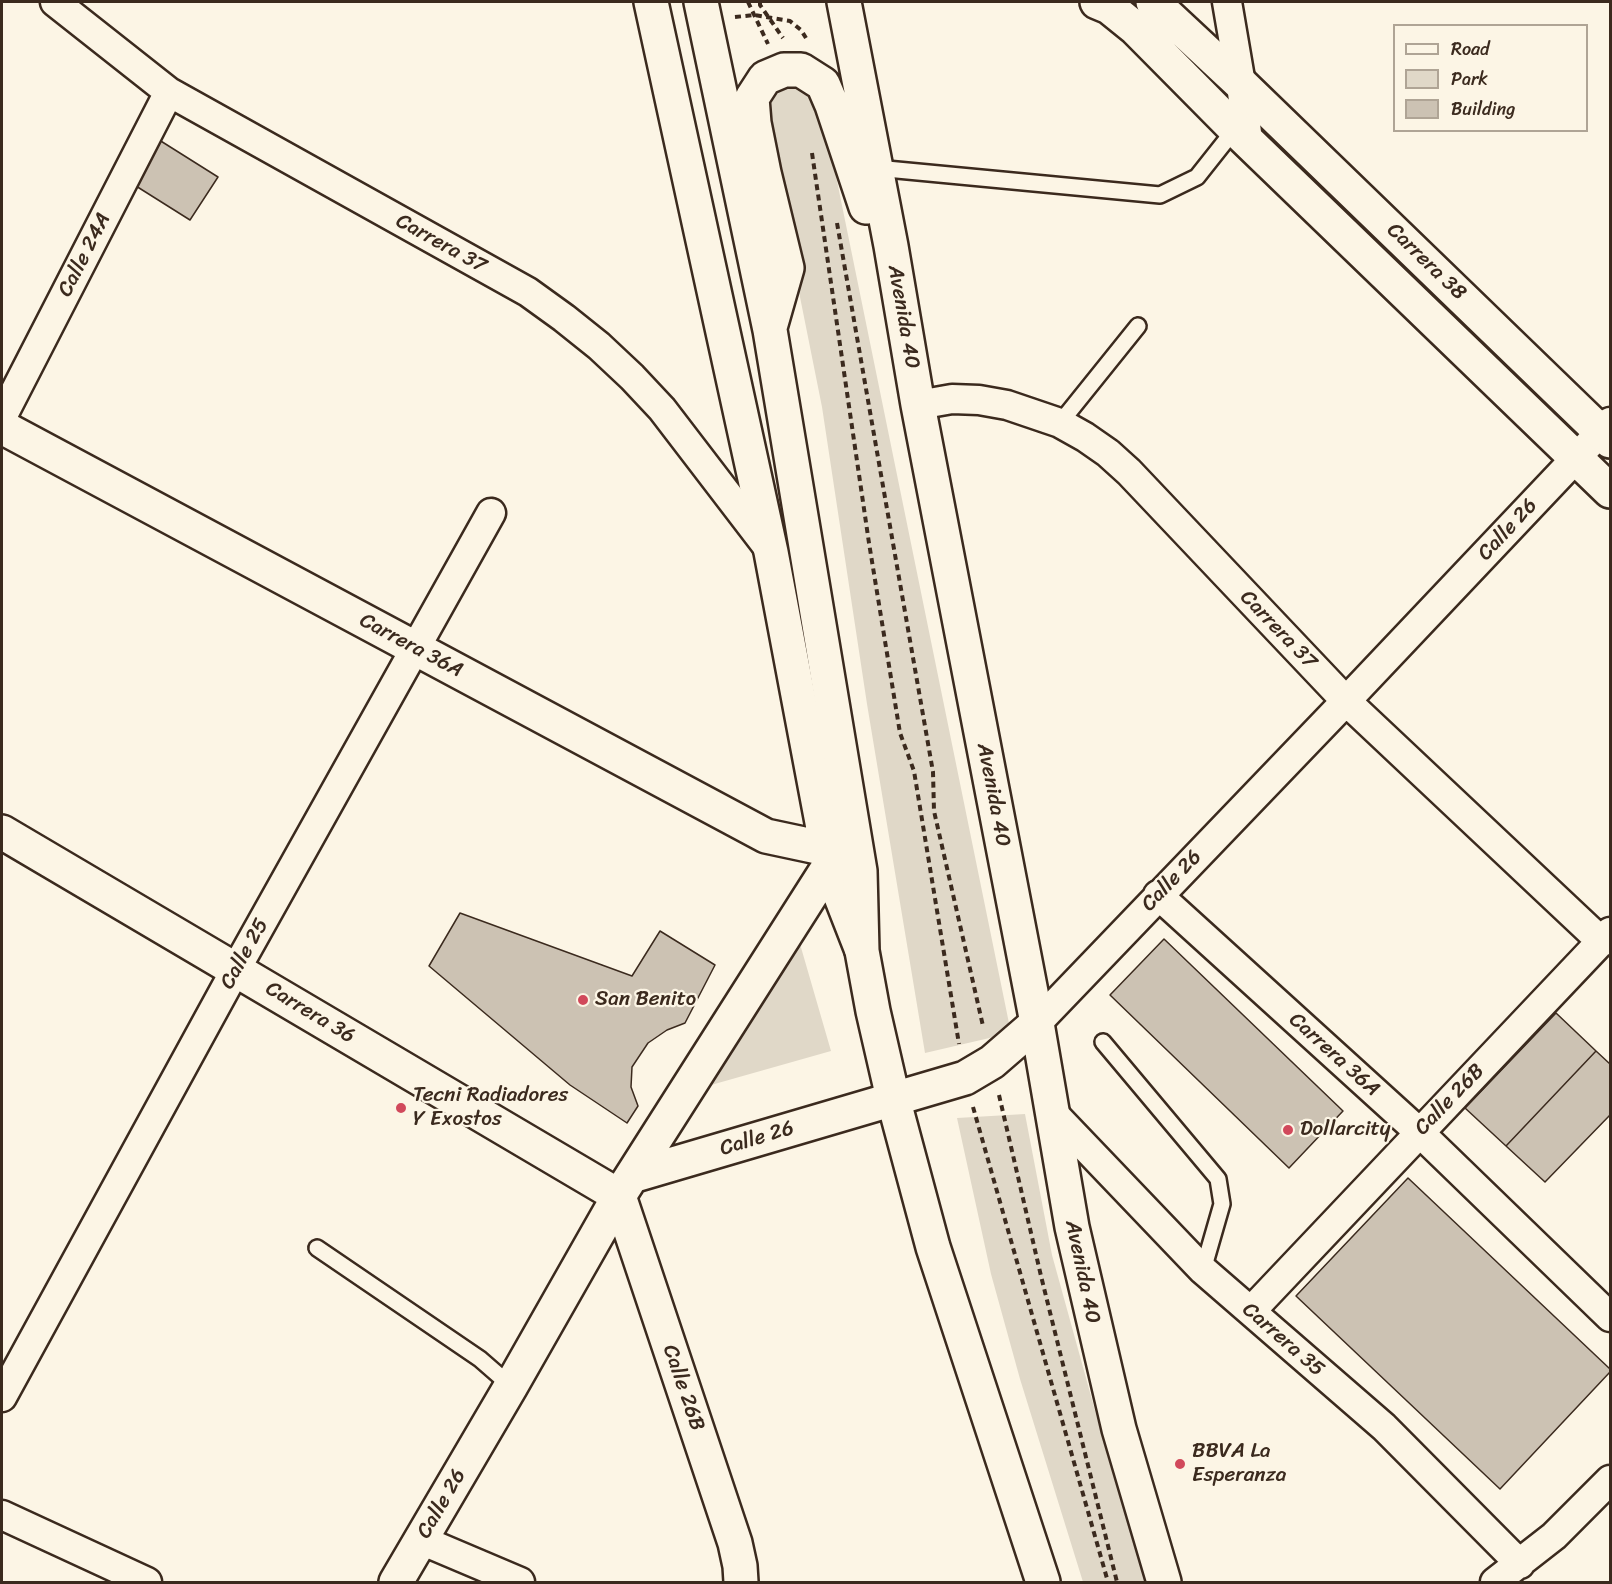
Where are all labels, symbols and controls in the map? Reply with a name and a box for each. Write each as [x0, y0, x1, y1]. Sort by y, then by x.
legend [1393, 24, 1588, 132]
text: Road [1451, 33, 1490, 65]
text: Park [1451, 63, 1488, 95]
text: Building [1451, 93, 1515, 125]
street label: Calle 24A [53, 209, 117, 301]
street label: Carrera 37 [391, 209, 491, 279]
street label: Carrera 38 [1381, 218, 1471, 306]
street label: Avenida 40 [881, 263, 925, 371]
street label: Calle 26 [1473, 494, 1543, 566]
street label: Carrera 37 [1234, 585, 1322, 675]
street label: Carrera 36A [355, 608, 467, 684]
street label: Avenida 40 [971, 741, 1015, 849]
street label: Calle 26 [1137, 845, 1207, 917]
street label: Calle 25 [215, 914, 275, 994]
street label: Carrera 36 [261, 977, 359, 1049]
place label: San Benito [595, 987, 696, 1013]
marker: San Benito [576, 993, 590, 1007]
street label: Carrera 36A [1283, 1008, 1385, 1102]
street label: Calle 26B [1410, 1059, 1490, 1141]
place label: Tecni Radiadores Y Exostos [413, 1083, 568, 1133]
marker: Tecni Radiadores Y Exostos [394, 1101, 408, 1115]
street label: Calle 26 [717, 1116, 797, 1162]
place label: Dollarcity [1300, 1117, 1391, 1143]
marker: Dollarcity [1281, 1123, 1295, 1137]
street label: Avenida 40 [1059, 1218, 1105, 1326]
street label: Carrera 35 [1237, 1297, 1329, 1383]
street label: Calle 26B [657, 1342, 709, 1434]
place label: BBVA La Esperanza [1192, 1439, 1286, 1489]
marker: BBVA La Esperanza [1173, 1457, 1187, 1471]
street label: Calle 26 [412, 1465, 472, 1543]

